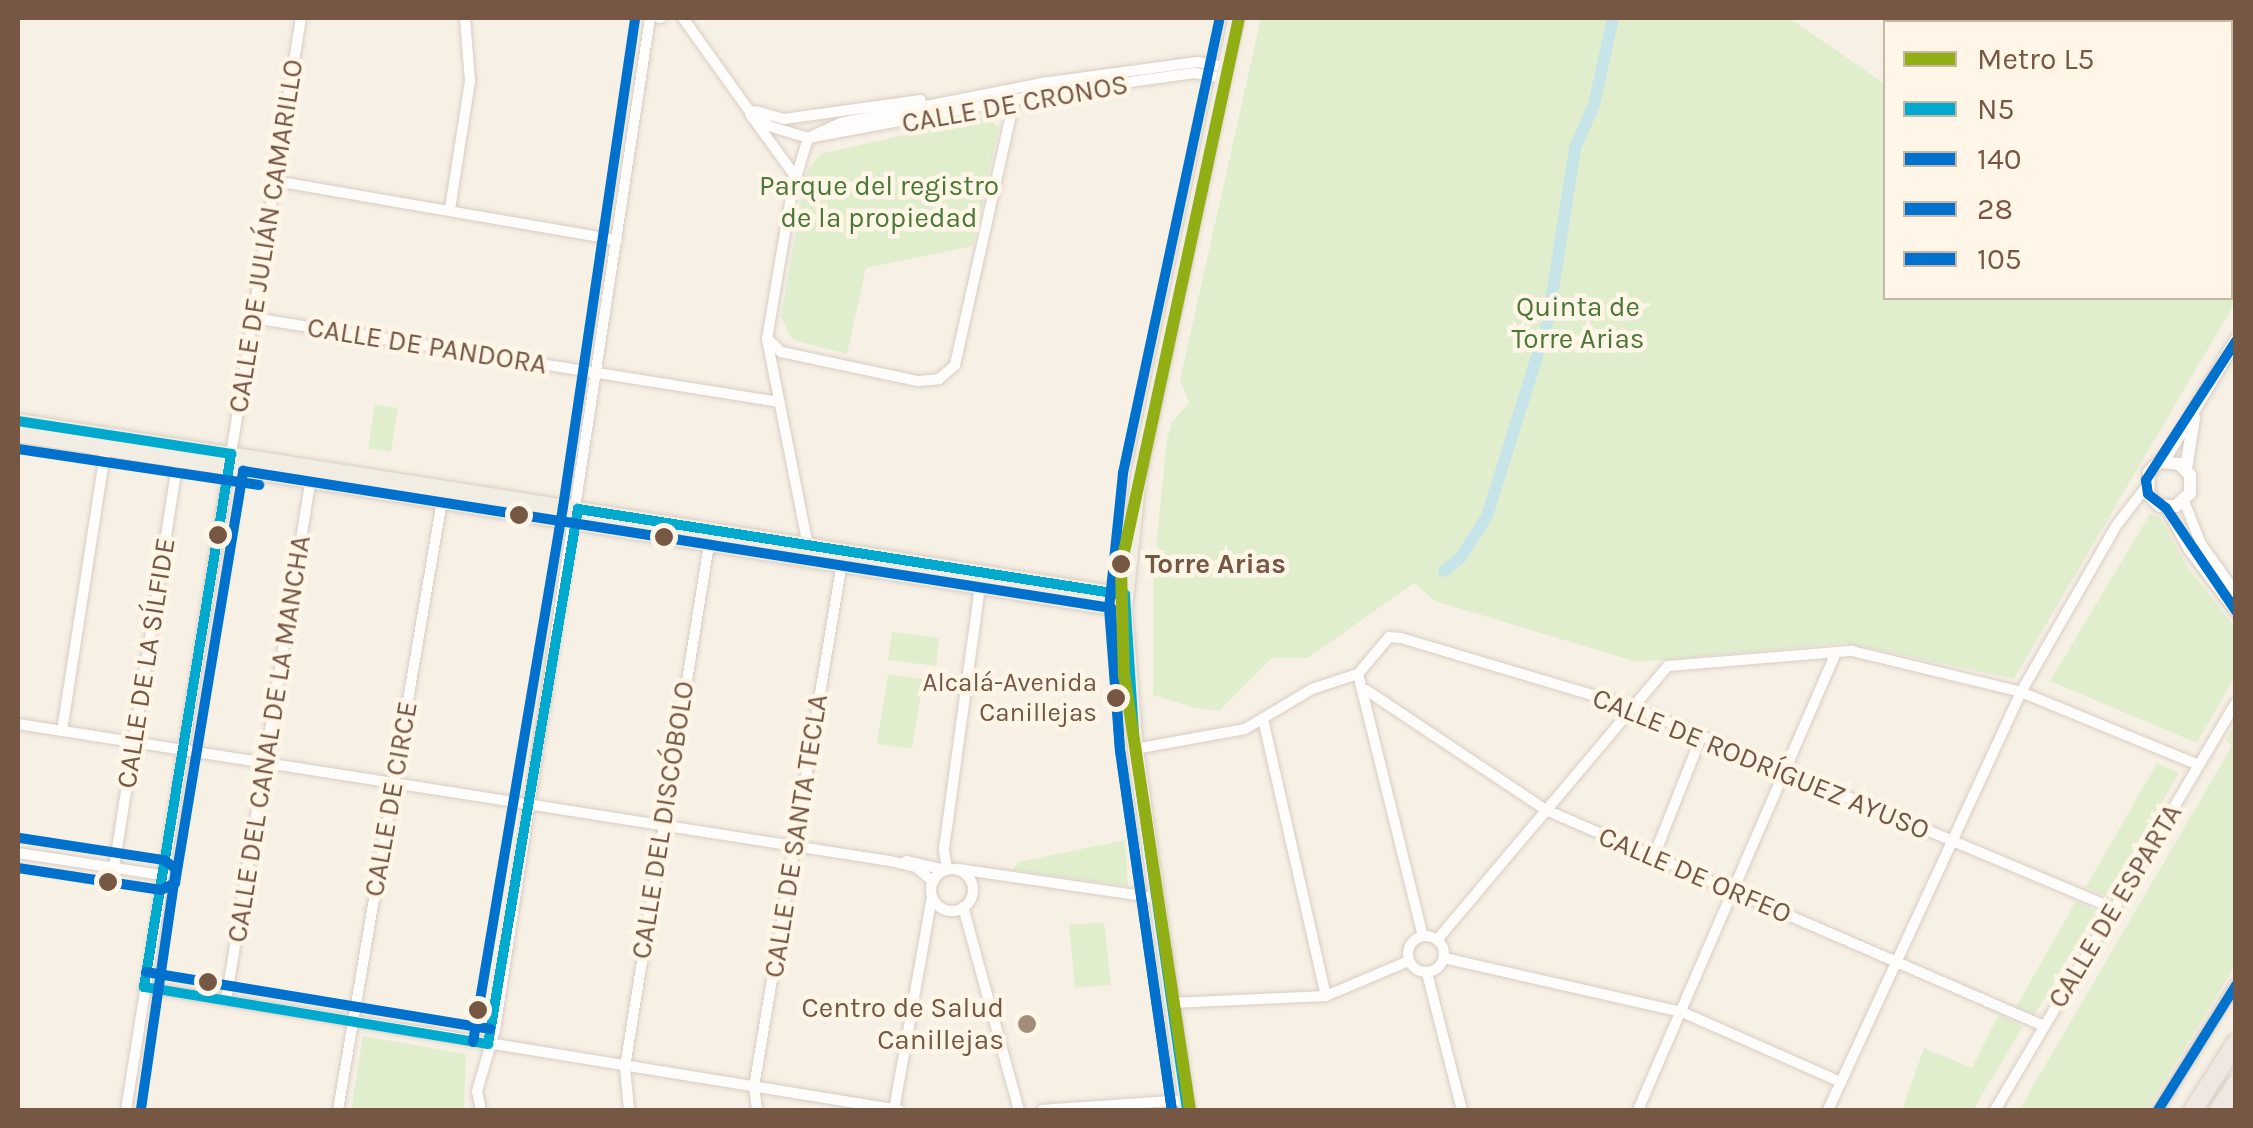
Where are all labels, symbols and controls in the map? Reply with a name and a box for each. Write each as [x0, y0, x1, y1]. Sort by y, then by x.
legend [1883, 20, 2233, 300]
text: Metro L5 [1977, 41, 2094, 77]
street label: CALLE DE JULIÁN CAMARILLO [221, 57, 311, 415]
street label: CALLE DE CRONOS [899, 68, 1131, 140]
text: N5 [1977, 91, 2014, 127]
text: 140 [1977, 141, 2021, 177]
park label: Parque del registro de la propiedad [759, 169, 999, 235]
text: 28 [1977, 191, 2013, 227]
text: 105 [1977, 241, 2022, 277]
park label: Quinta de Torre Arias [1511, 290, 1645, 356]
street label: CALLE DE PANDORA [305, 310, 549, 382]
unlabelled marker [509, 505, 529, 525]
unlabelled marker [208, 525, 228, 545]
unlabelled marker [654, 527, 674, 547]
street label: CALLE DEL CANAL DE LA MANCHA [220, 533, 318, 945]
street label: CALLE DE LA SÍLFIDE [110, 535, 182, 791]
place label: Torre Arias [1145, 547, 1286, 581]
marker: Torre Arias [1106, 549, 1136, 579]
place label: Alcalá-Avenida Canillejas [922, 667, 1097, 728]
street label: CALLE DEL DISCÓBOLO [624, 679, 702, 961]
street label: CALLE DE RODRÍGUEZ AYUSO [1588, 681, 1934, 847]
marker: Alcalá-Avenida Canillejas [1106, 688, 1126, 708]
street label: CALLE DE SANTA TECLA [757, 692, 835, 980]
street label: CALLE DE CIRCE [357, 699, 425, 899]
street label: CALLE DE ESPARTA [2041, 798, 2189, 1014]
street label: CALLE DE ORFEO [1593, 819, 1797, 931]
unlabelled marker [98, 872, 118, 892]
unlabelled marker [198, 972, 218, 992]
place label: Centro de Salud Canillejas [802, 991, 1004, 1057]
unlabelled marker [468, 1000, 488, 1020]
marker: Centro de Salud Canillejas [1014, 1011, 1040, 1037]

